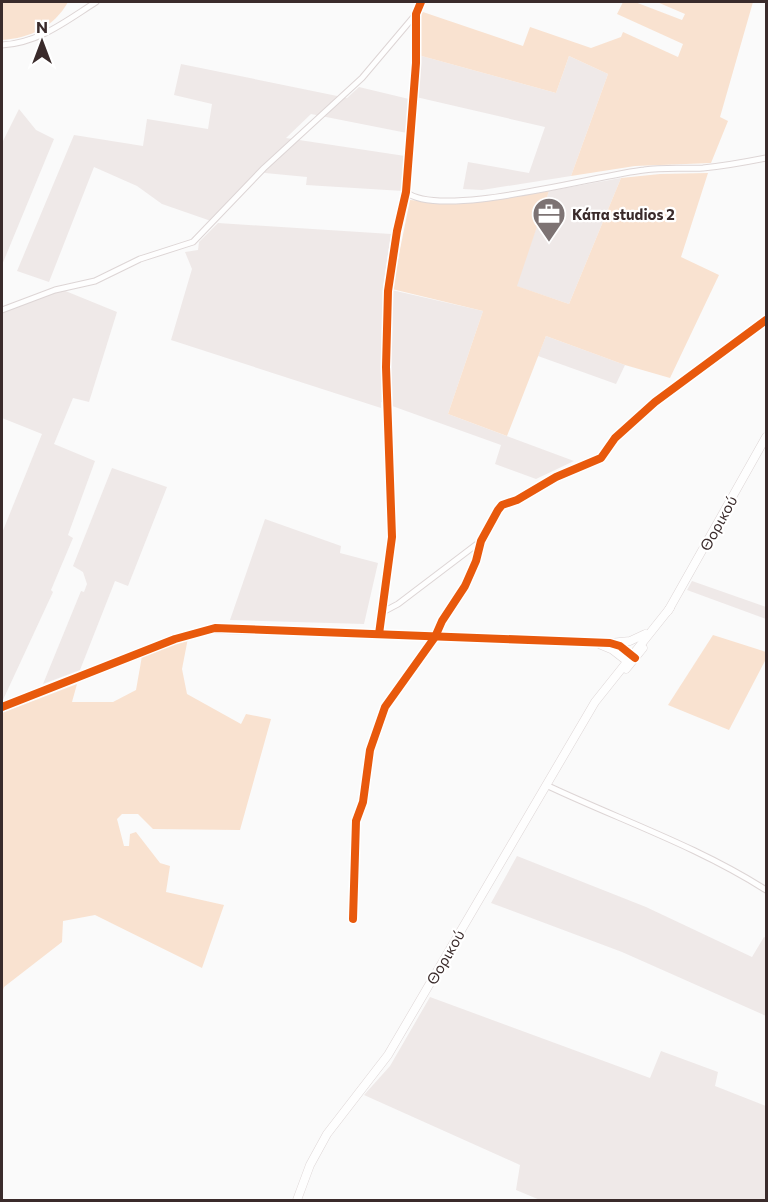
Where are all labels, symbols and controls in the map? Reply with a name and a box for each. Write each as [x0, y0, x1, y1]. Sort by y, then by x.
north arrow [12, 12, 72, 72]
text: N [36, 17, 48, 36]
office icon: Κάπα studios 2 [531, 196, 567, 243]
place label: Κάπα studios 2 [572, 205, 675, 223]
street label: Θορικού [696, 492, 740, 554]
street label: Θορικού [422, 927, 468, 987]

